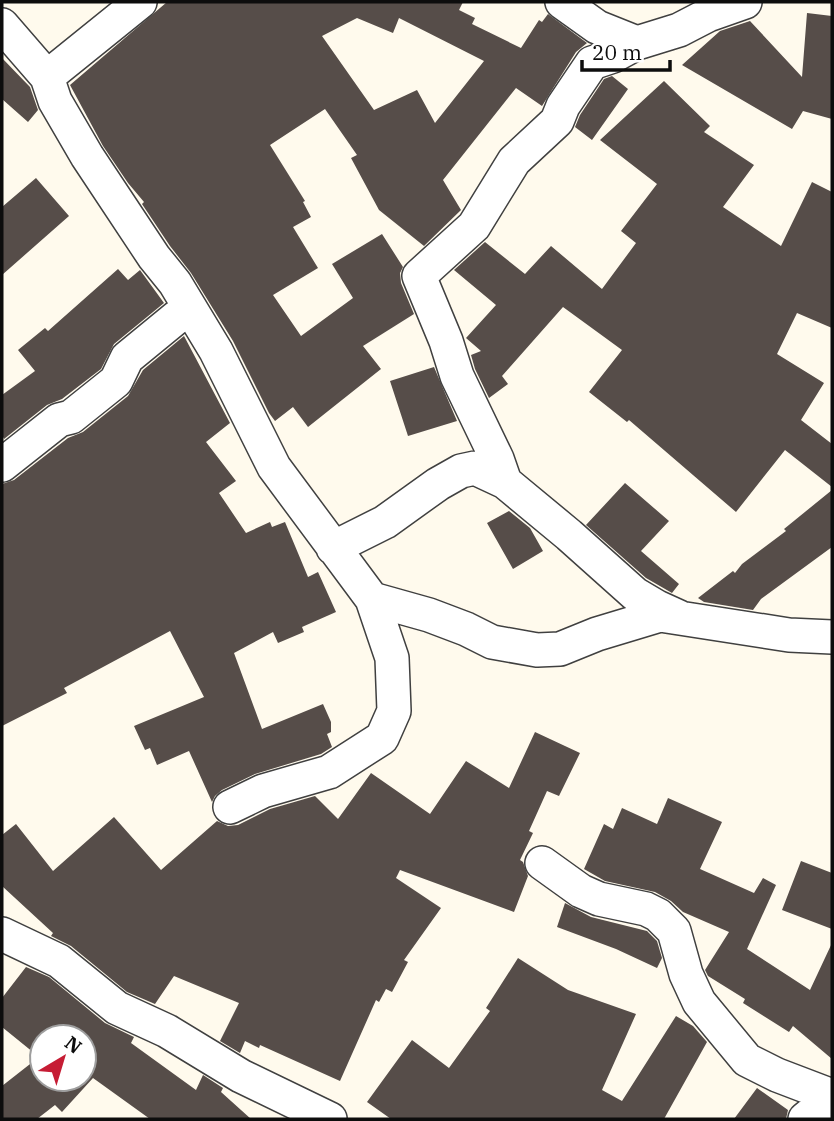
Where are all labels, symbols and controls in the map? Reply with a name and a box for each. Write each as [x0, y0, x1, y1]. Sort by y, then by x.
scale bar [582, 28, 670, 72]
text: 20 m [592, 38, 642, 66]
north arrow [28, 1023, 98, 1093]
text: N [60, 1031, 87, 1059]

